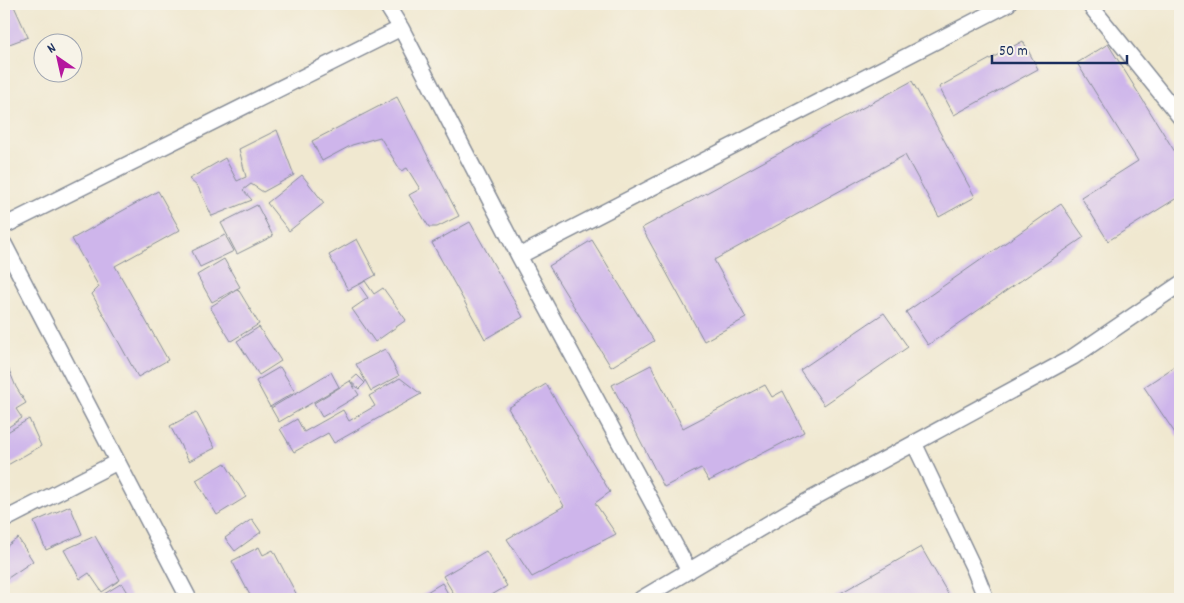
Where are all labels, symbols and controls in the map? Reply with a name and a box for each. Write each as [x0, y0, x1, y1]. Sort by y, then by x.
north arrow [32, 32, 82, 82]
scale bar [992, 32, 1126, 64]
text: N [43, 39, 60, 59]
text: 50 m [999, 41, 1028, 63]

